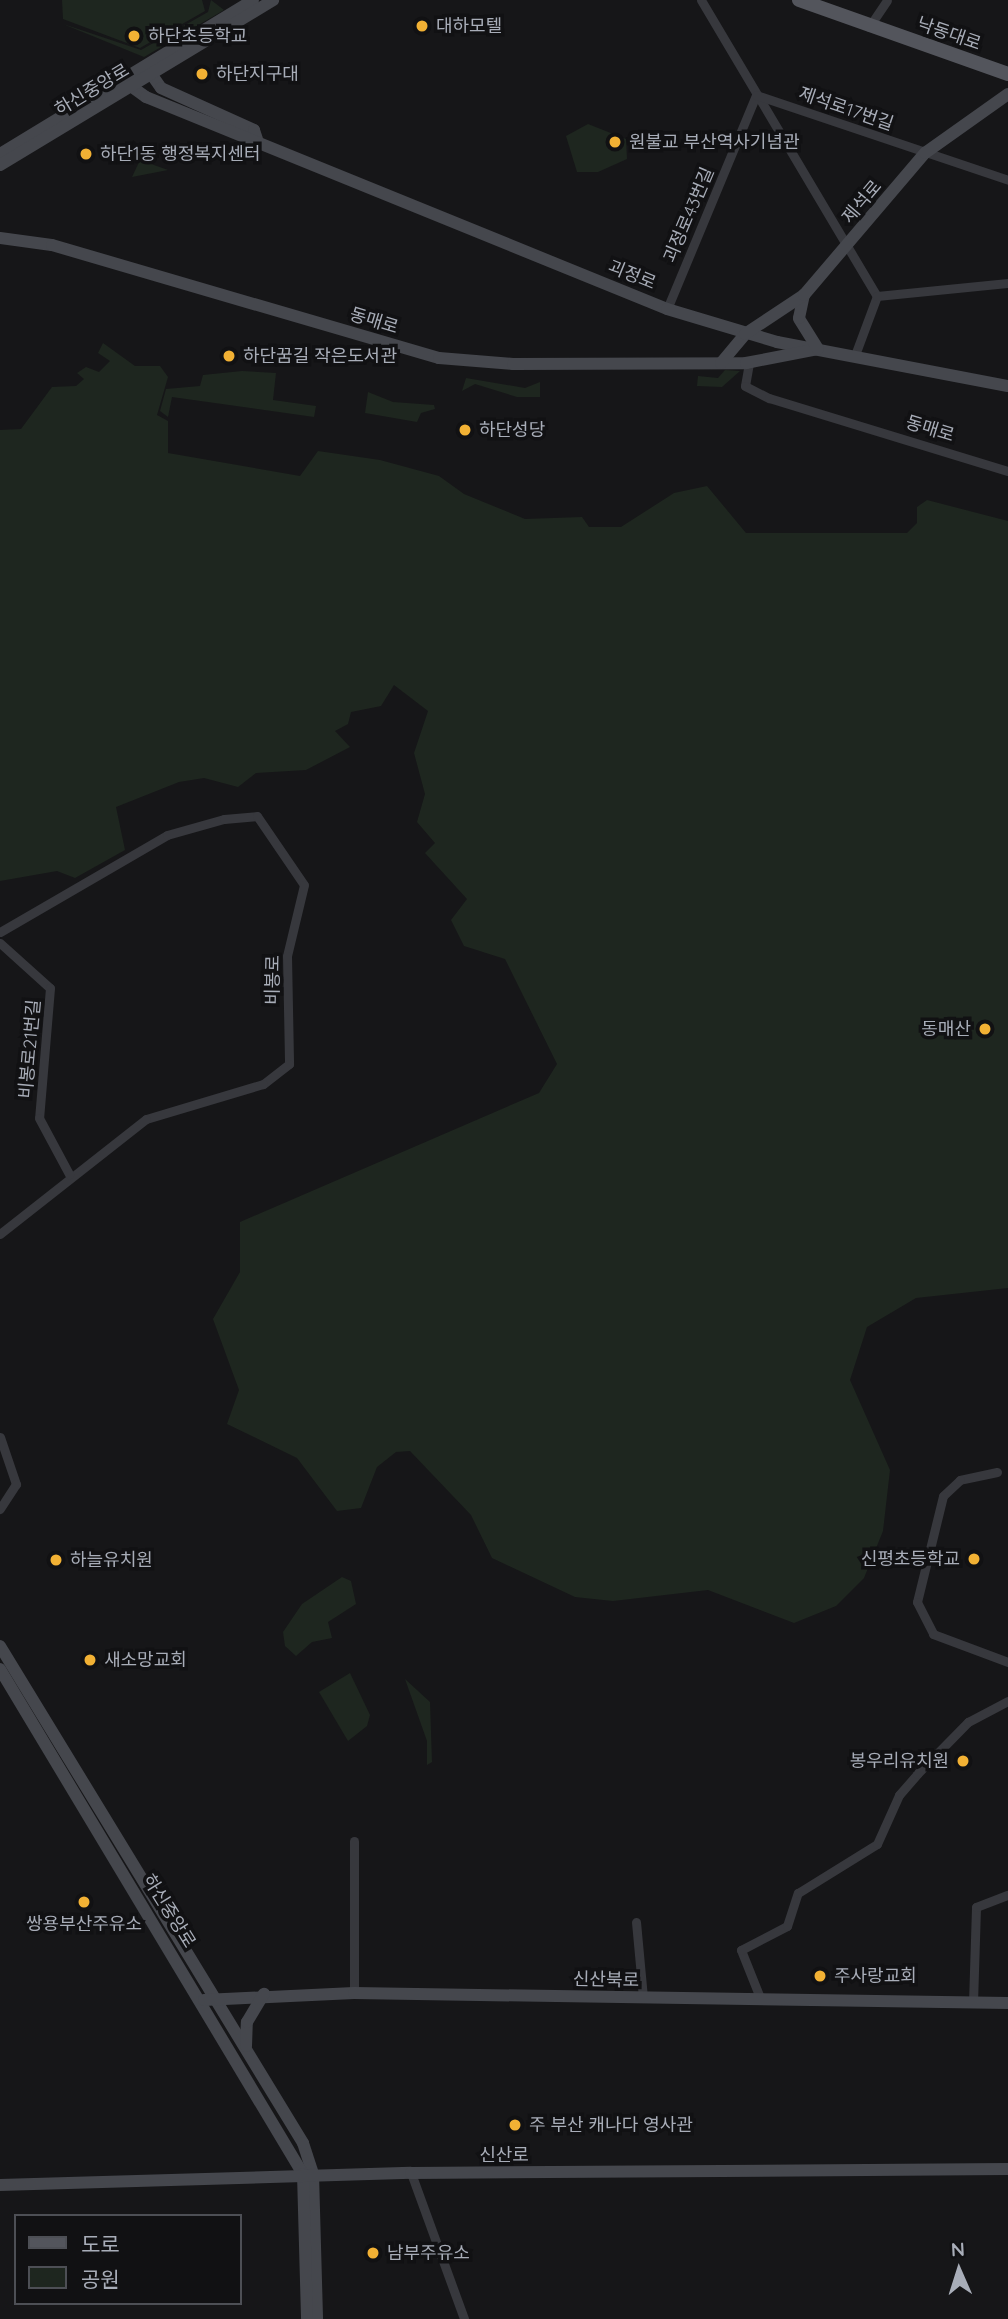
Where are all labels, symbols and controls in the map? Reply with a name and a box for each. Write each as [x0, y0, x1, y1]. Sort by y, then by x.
street label: 낙동대로 [914, 13, 984, 55]
place label: 대하모텔 [436, 15, 502, 37]
marker: 대하모텔 [414, 18, 430, 34]
place label: 하단초등학교 [148, 25, 247, 47]
marker: 하단초등학교 [126, 28, 142, 44]
street label: 하신중앙로 [51, 59, 133, 121]
place label: 하단지구대 [216, 63, 299, 85]
marker: 하단지구대 [194, 66, 210, 82]
street label: 제석로17번길 [796, 83, 896, 135]
place label: 원불교 부산역사기념관 [629, 131, 800, 153]
marker: 원불교 부산역사기념관 [607, 134, 623, 150]
place label: 하단1동 행정복지센터 [100, 143, 261, 165]
marker: 하단1동 행정복지센터 [78, 146, 94, 162]
street label: 괴정로43번길 [659, 164, 719, 266]
street label: 제석로 [838, 176, 886, 228]
street label: 괴정로 [605, 256, 659, 294]
street label: 동매로 [347, 303, 401, 339]
place label: 하단꿈길 작은도서관 [243, 345, 397, 367]
marker: 하단꿈길 작은도서관 [221, 348, 237, 364]
street label: 동매로 [903, 411, 957, 447]
place label: 하단성당 [479, 419, 545, 441]
marker: 하단성당 [457, 422, 473, 438]
street label: 비봉로 [262, 955, 284, 1005]
street label: 비봉로21번길 [15, 999, 45, 1099]
place label: 동매산 [921, 1018, 971, 1040]
marker: 동매산 [977, 1021, 993, 1037]
place label: 신평초등학교 [861, 1548, 960, 1570]
place label: 하늘유치원 [70, 1549, 153, 1571]
marker: 신평초등학교 [966, 1551, 982, 1567]
marker: 하늘유치원 [48, 1552, 64, 1568]
place label: 새소망교회 [104, 1649, 187, 1671]
marker: 새소망교회 [82, 1652, 98, 1668]
place label: 봉우리유치원 [850, 1750, 949, 1772]
marker: 봉우리유치원 [955, 1753, 971, 1769]
street label: 하신중앙로 [138, 1870, 200, 1952]
marker: 쌍용부산주유소 [76, 1894, 92, 1910]
place label: 쌍용부산주유소 [26, 1913, 142, 1935]
place label: 주사랑교회 [834, 1965, 917, 1987]
marker: 주사랑교회 [812, 1968, 828, 1984]
street label: 신산북로 [573, 1969, 639, 1991]
place label: 주 부산 캐나다 영사관 [529, 2114, 693, 2136]
marker: 주 부산 캐나다 영사관 [507, 2117, 523, 2133]
street label: 신산로 [479, 2144, 529, 2166]
legend [14, 2214, 242, 2305]
text: 도로 [81, 2231, 120, 2257]
north arrow [924, 2235, 994, 2305]
text: N [950, 2237, 966, 2261]
place label: 남부주유소 [387, 2242, 470, 2264]
marker: 남부주유소 [365, 2245, 381, 2261]
text: 공원 [81, 2266, 120, 2292]

